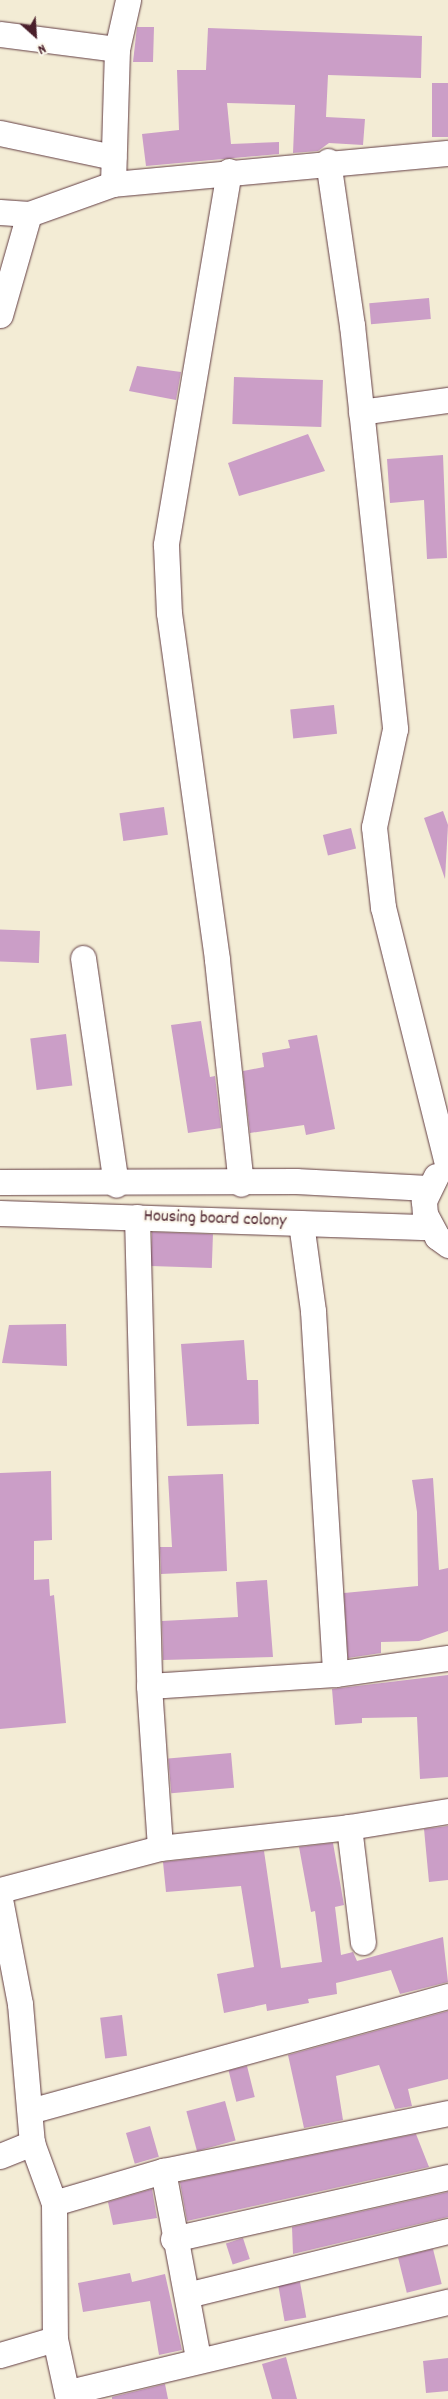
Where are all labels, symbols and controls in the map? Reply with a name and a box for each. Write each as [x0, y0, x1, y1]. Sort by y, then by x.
north arrow [10, 10, 60, 60]
text: N [34, 38, 49, 59]
street label: Housing board colony [143, 1207, 287, 1233]

